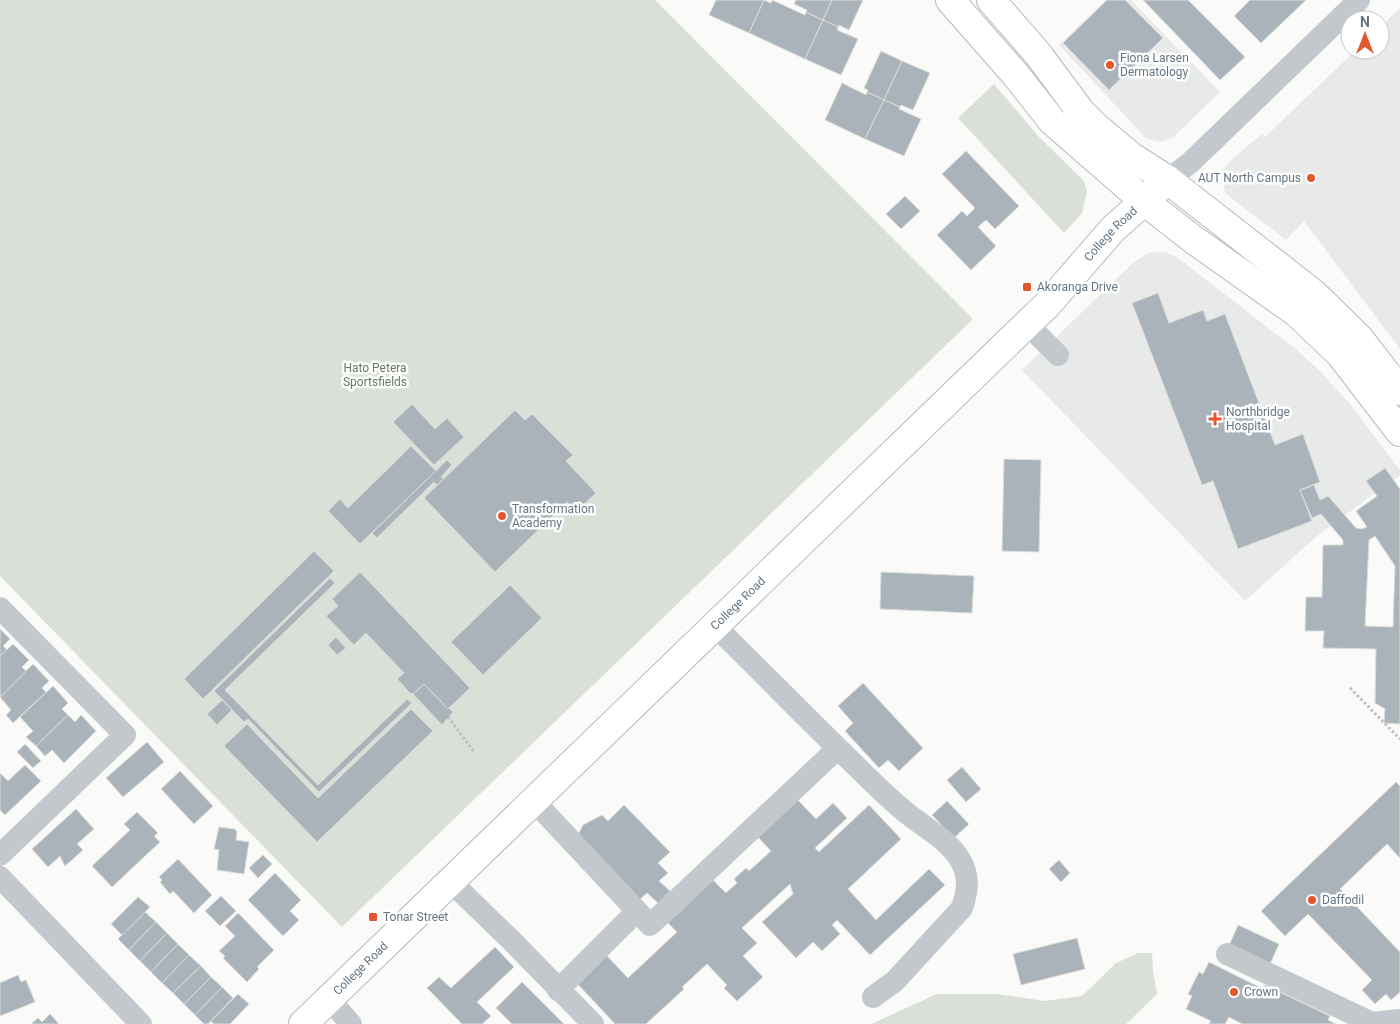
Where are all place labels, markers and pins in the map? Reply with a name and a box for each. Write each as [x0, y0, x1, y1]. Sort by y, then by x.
place label: Fiona Larsen Dermatology [1120, 51, 1189, 79]
marker: Fiona Larsen Dermatology [1104, 59, 1116, 71]
place label: AUT North Campus [1198, 171, 1301, 185]
marker: AUT North Campus [1305, 172, 1317, 184]
place label: Akoranga Drive [1037, 280, 1118, 294]
marker: Akoranga Drive [1021, 281, 1033, 293]
place label: Northbridge Hospital [1226, 405, 1290, 433]
marker: Northbridge Hospital [1208, 412, 1222, 426]
place label: Transformation Academy [512, 502, 594, 530]
marker: Transformation Academy [496, 510, 508, 522]
place label: Daffodil [1322, 893, 1364, 907]
marker: Daffodil [1306, 894, 1318, 906]
place label: Tonar Street [383, 910, 448, 924]
marker: Tonar Street [367, 911, 379, 923]
place label: Crown [1244, 985, 1278, 999]
marker: Crown [1228, 986, 1240, 998]

